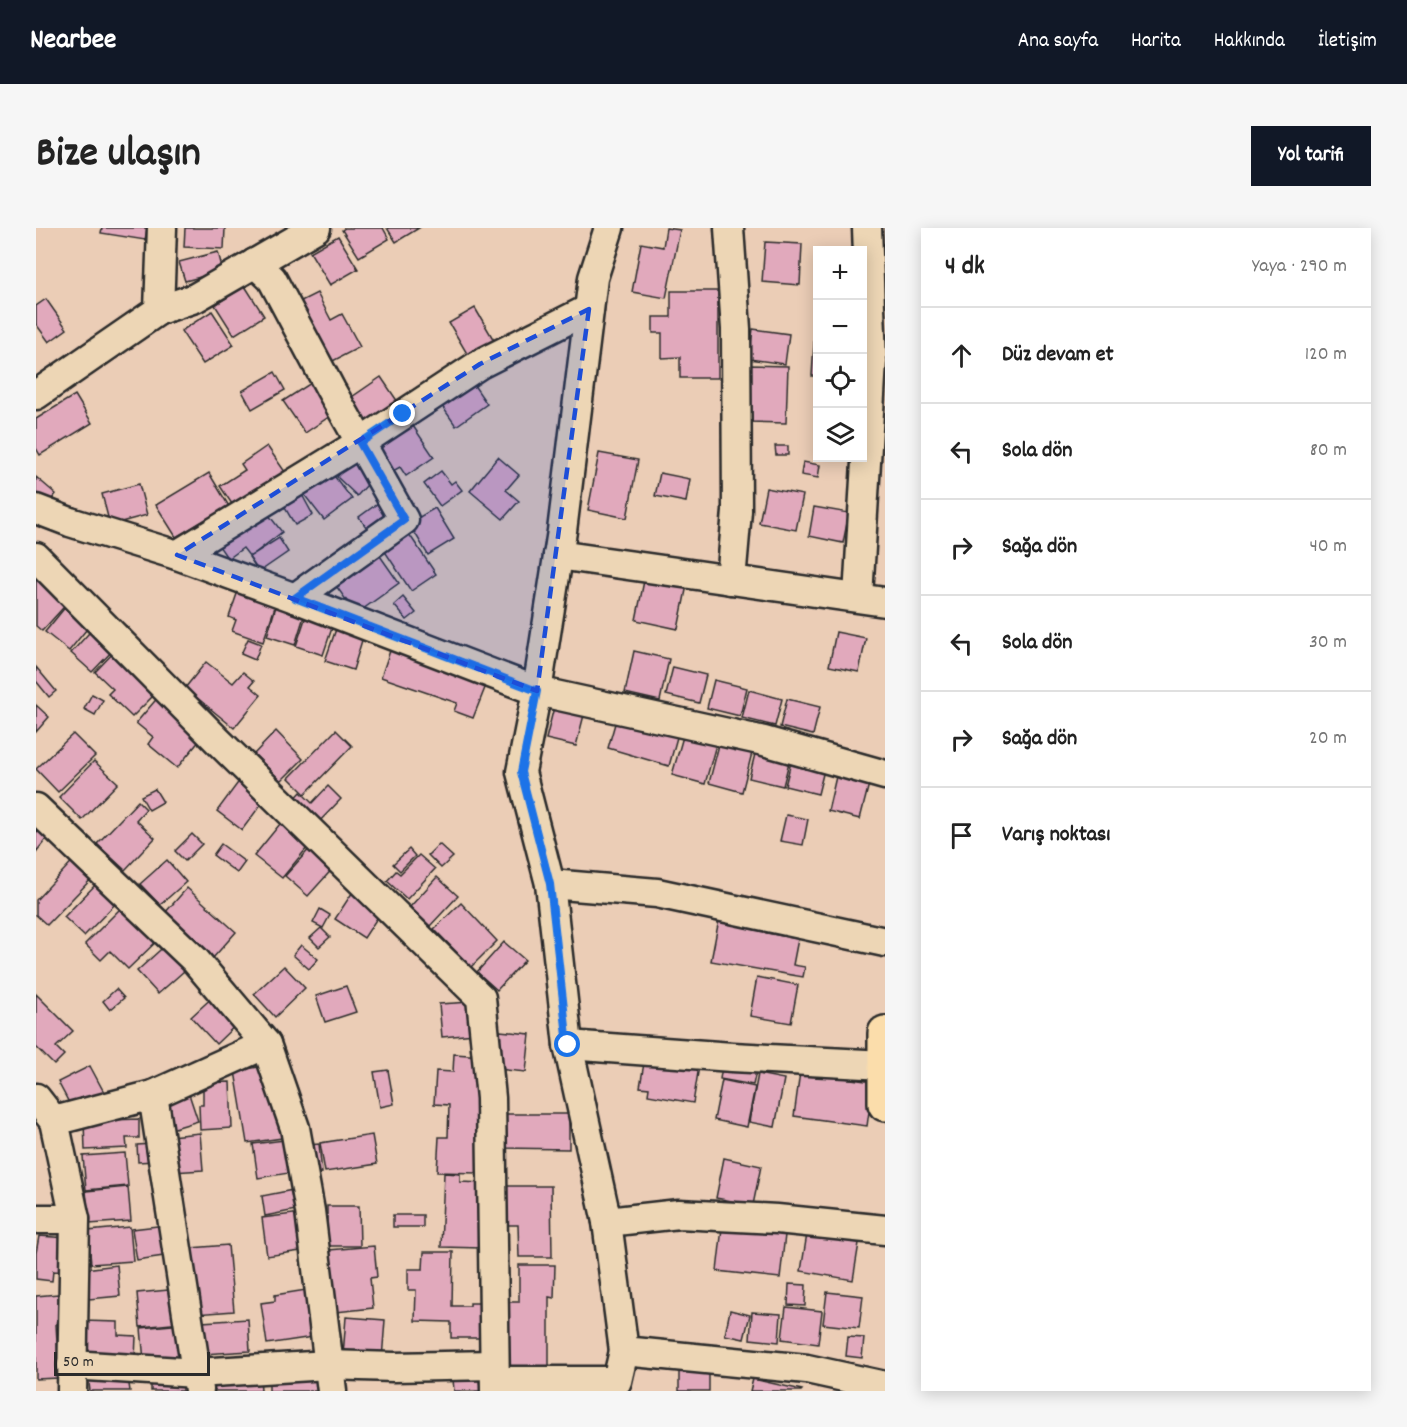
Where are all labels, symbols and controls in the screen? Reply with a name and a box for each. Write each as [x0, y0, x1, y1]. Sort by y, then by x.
text: Nearbee [30, 22, 116, 62]
text: Ana sayfa [1018, 27, 1098, 57]
text: Harita [1131, 27, 1181, 57]
text: Hakkında [1214, 27, 1285, 57]
text: İletişim [1318, 27, 1377, 57]
text: Bize ulaşın [36, 126, 201, 186]
button: Yol tarifi [1251, 126, 1371, 186]
map controls [813, 246, 867, 462]
button: + [813, 246, 867, 300]
text: 4 dk [945, 249, 985, 286]
text: Yaya · 290 m [1252, 253, 1347, 281]
button: − [813, 300, 867, 354]
icon: ahead [945, 339, 978, 372]
text: Düz devam et [1002, 340, 1114, 371]
text: 120 m [1305, 341, 1347, 369]
button: locate [813, 354, 867, 408]
route end [389, 400, 415, 426]
button: layers [813, 408, 867, 462]
icon: left [945, 435, 978, 468]
text: Sola dön [1002, 436, 1072, 467]
text: 80 m [1310, 437, 1347, 465]
icon: right [945, 531, 978, 564]
text: Sağa dön [1002, 532, 1077, 563]
text: 40 m [1309, 533, 1347, 561]
icon: left [945, 627, 978, 660]
text: Sola dön [1002, 628, 1072, 659]
text: 30 m [1309, 629, 1347, 657]
icon: right [945, 723, 978, 756]
text: Sağa dön [1002, 724, 1077, 755]
text: 20 m [1309, 725, 1347, 753]
icon: arrive [945, 819, 978, 852]
text: Varış noktası [1002, 820, 1110, 851]
route start [554, 1031, 580, 1057]
scale bar [54, 1349, 210, 1376]
text: 50 m [63, 1351, 94, 1374]

